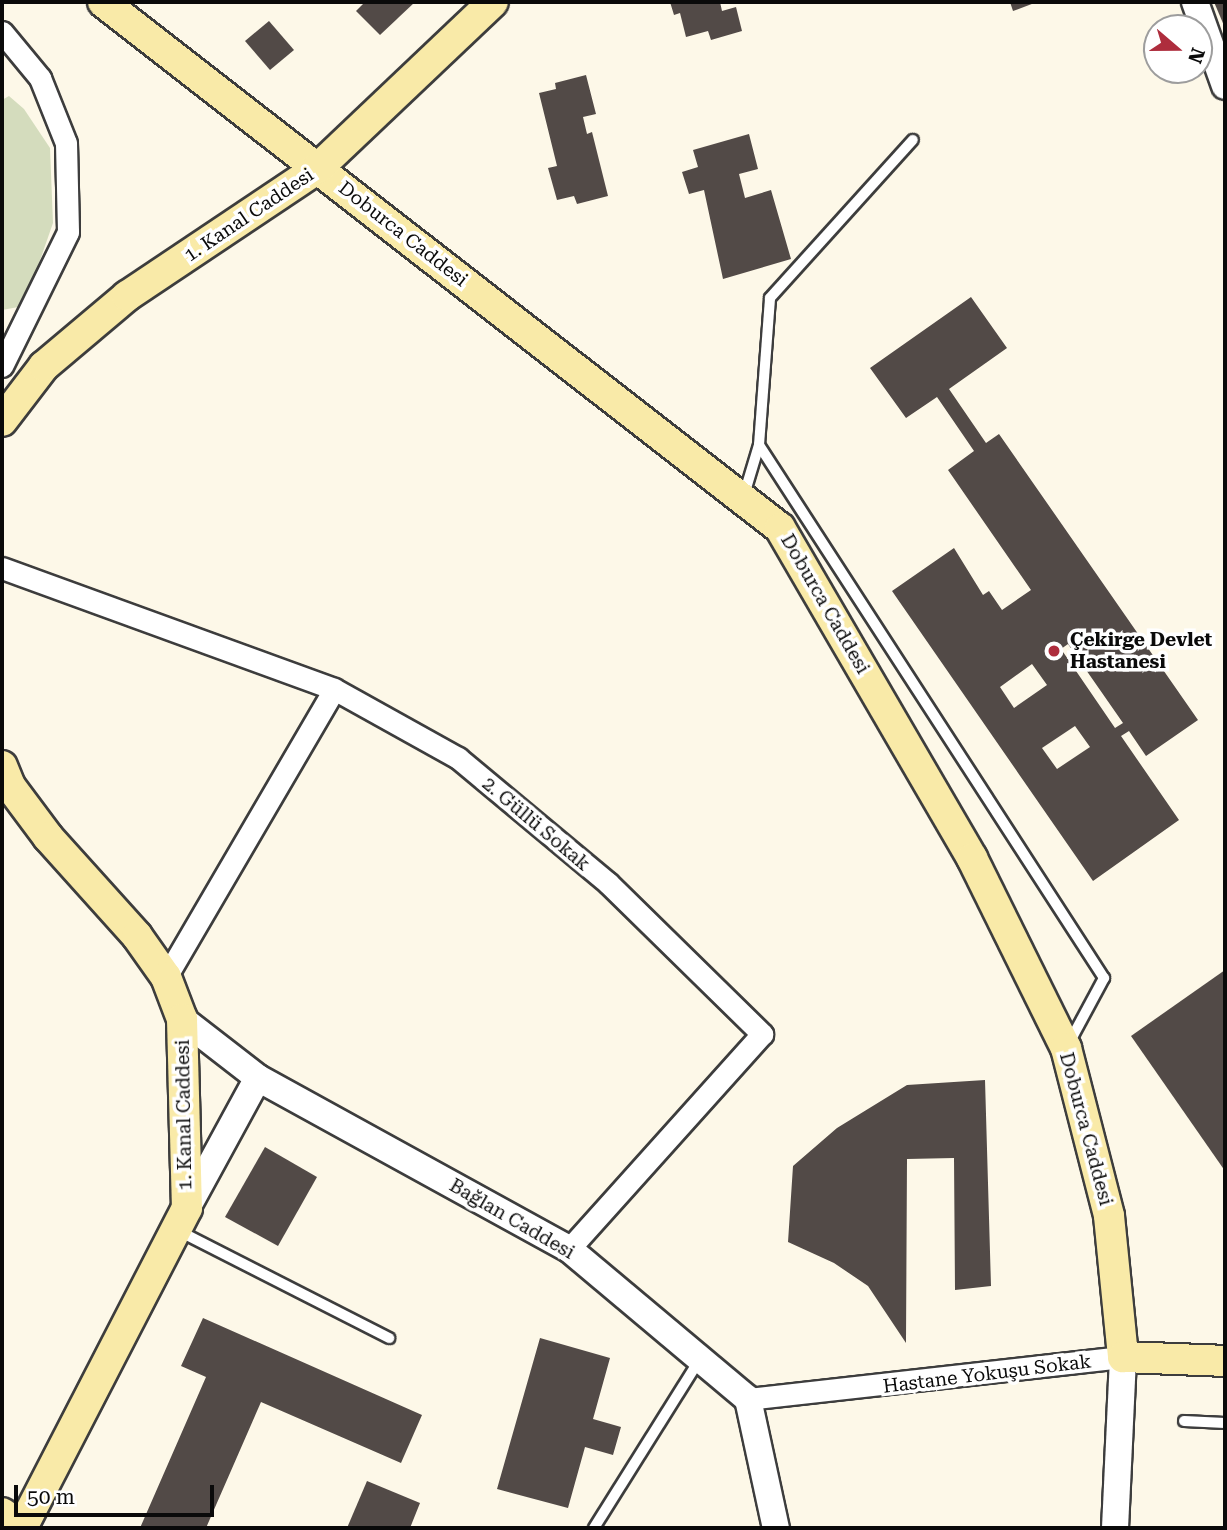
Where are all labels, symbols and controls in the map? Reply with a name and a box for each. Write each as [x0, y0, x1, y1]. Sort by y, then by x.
north arrow [1143, 14, 1213, 84]
text: N [1183, 45, 1210, 66]
street label: 1. Kanal Caddesi [180, 163, 318, 267]
street label: Doburca Caddesi [334, 177, 472, 291]
street label: Doburca Caddesi [776, 530, 874, 678]
place label: Çekirge Devlet Hastanesi [1070, 629, 1212, 673]
marker: Çekirge Devlet Hastanesi [1044, 641, 1064, 661]
street label: 2. Güllü Sokak [478, 772, 594, 876]
street label: 1. Kanal Caddesi [171, 1039, 197, 1191]
street label: Doburca Caddesi [1055, 1050, 1117, 1208]
street label: Bağlan Caddesi [445, 1174, 579, 1264]
street label: Hastane Yokuşu Sokak [882, 1350, 1092, 1398]
scale bar [18, 1470, 217, 1514]
text: 50 m [27, 1485, 75, 1509]

